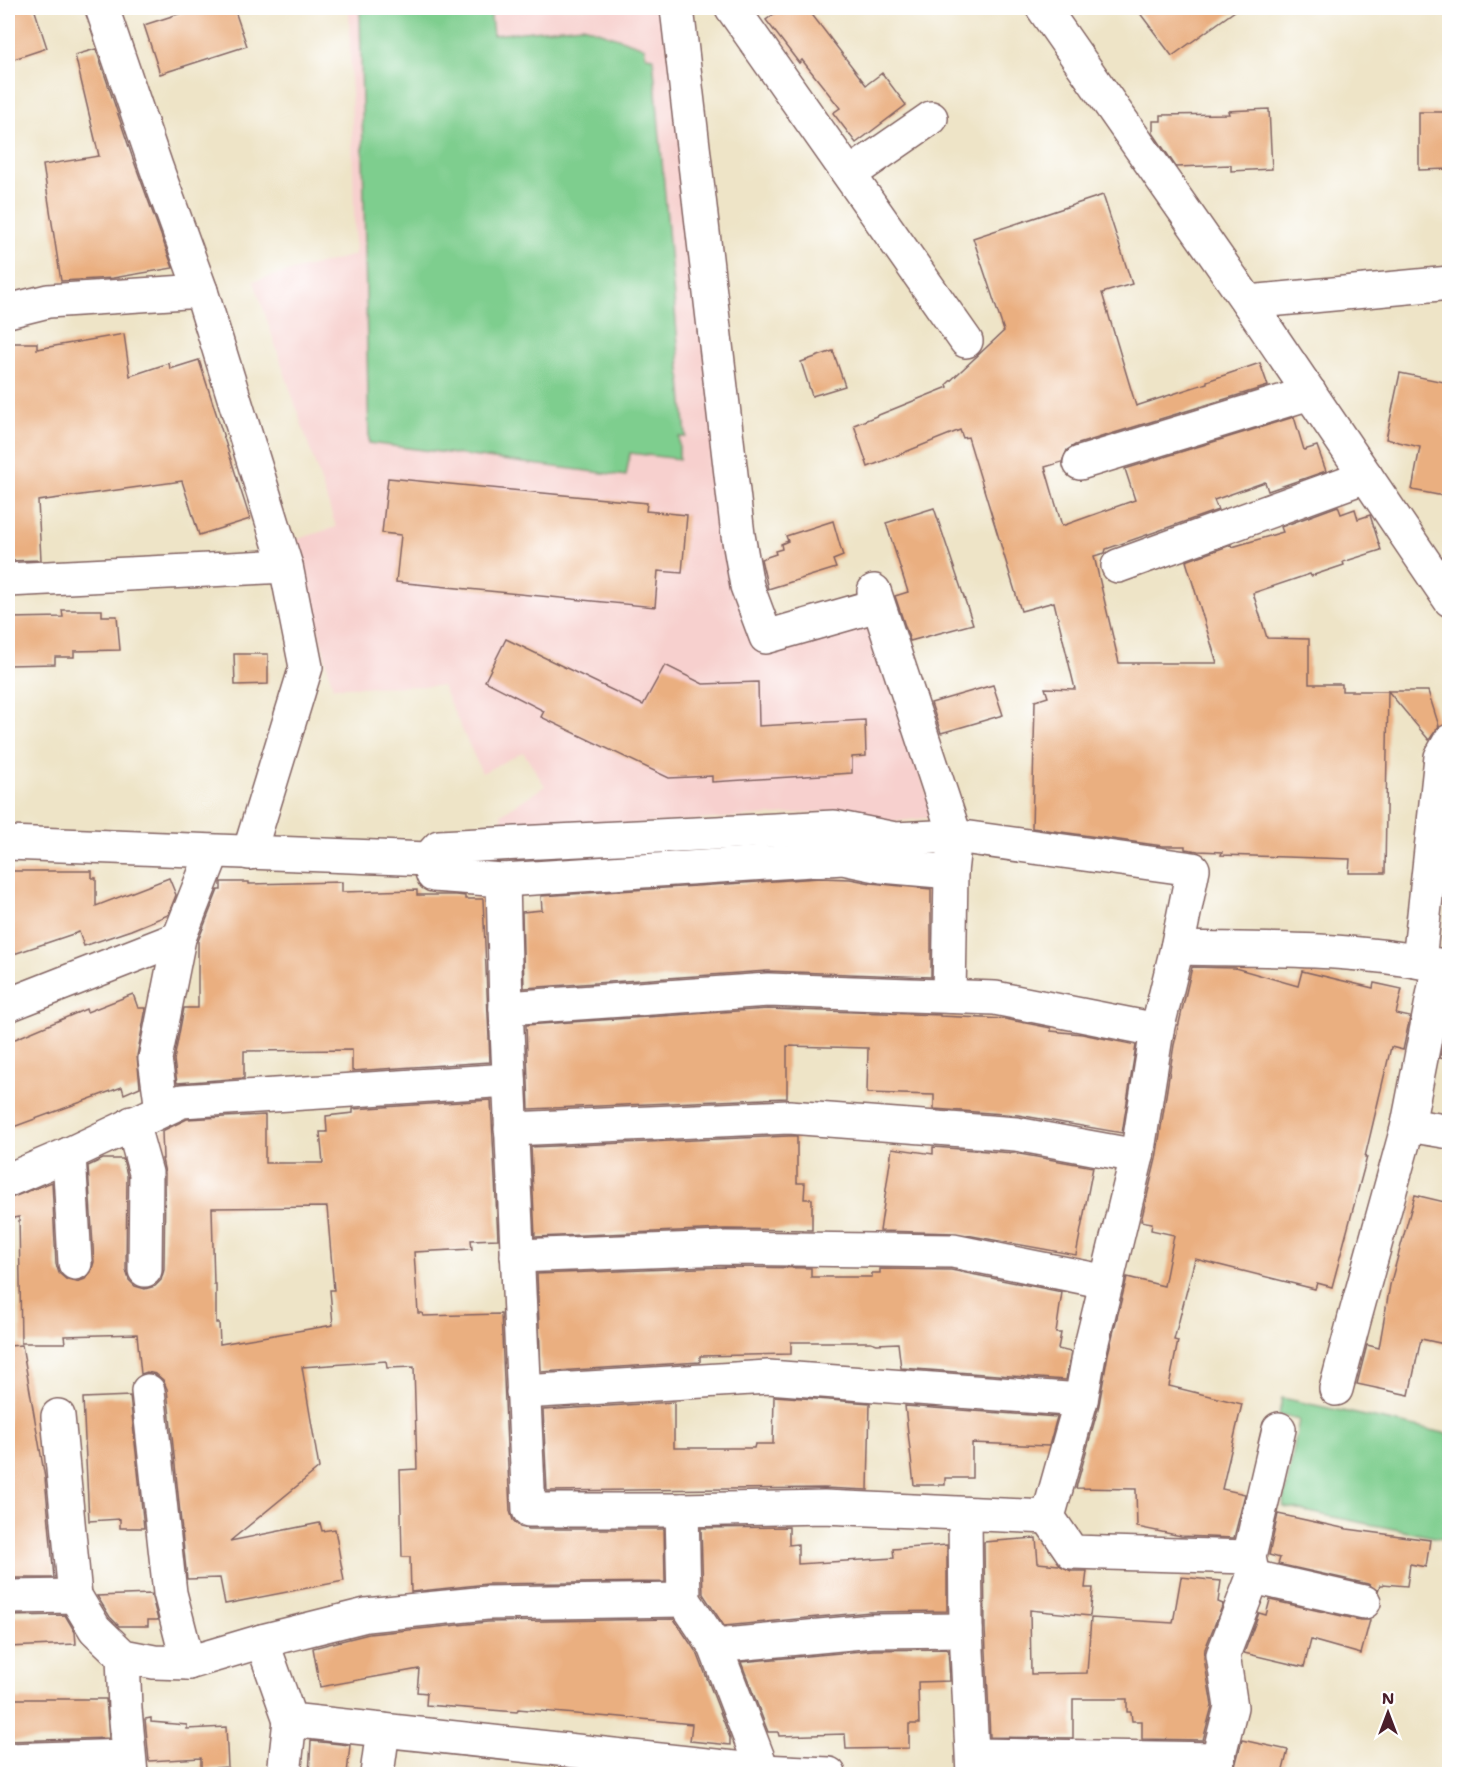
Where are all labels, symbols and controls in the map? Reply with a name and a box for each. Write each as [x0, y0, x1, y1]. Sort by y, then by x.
north arrow [1358, 1683, 1418, 1743]
text: N [1382, 1688, 1394, 1709]

